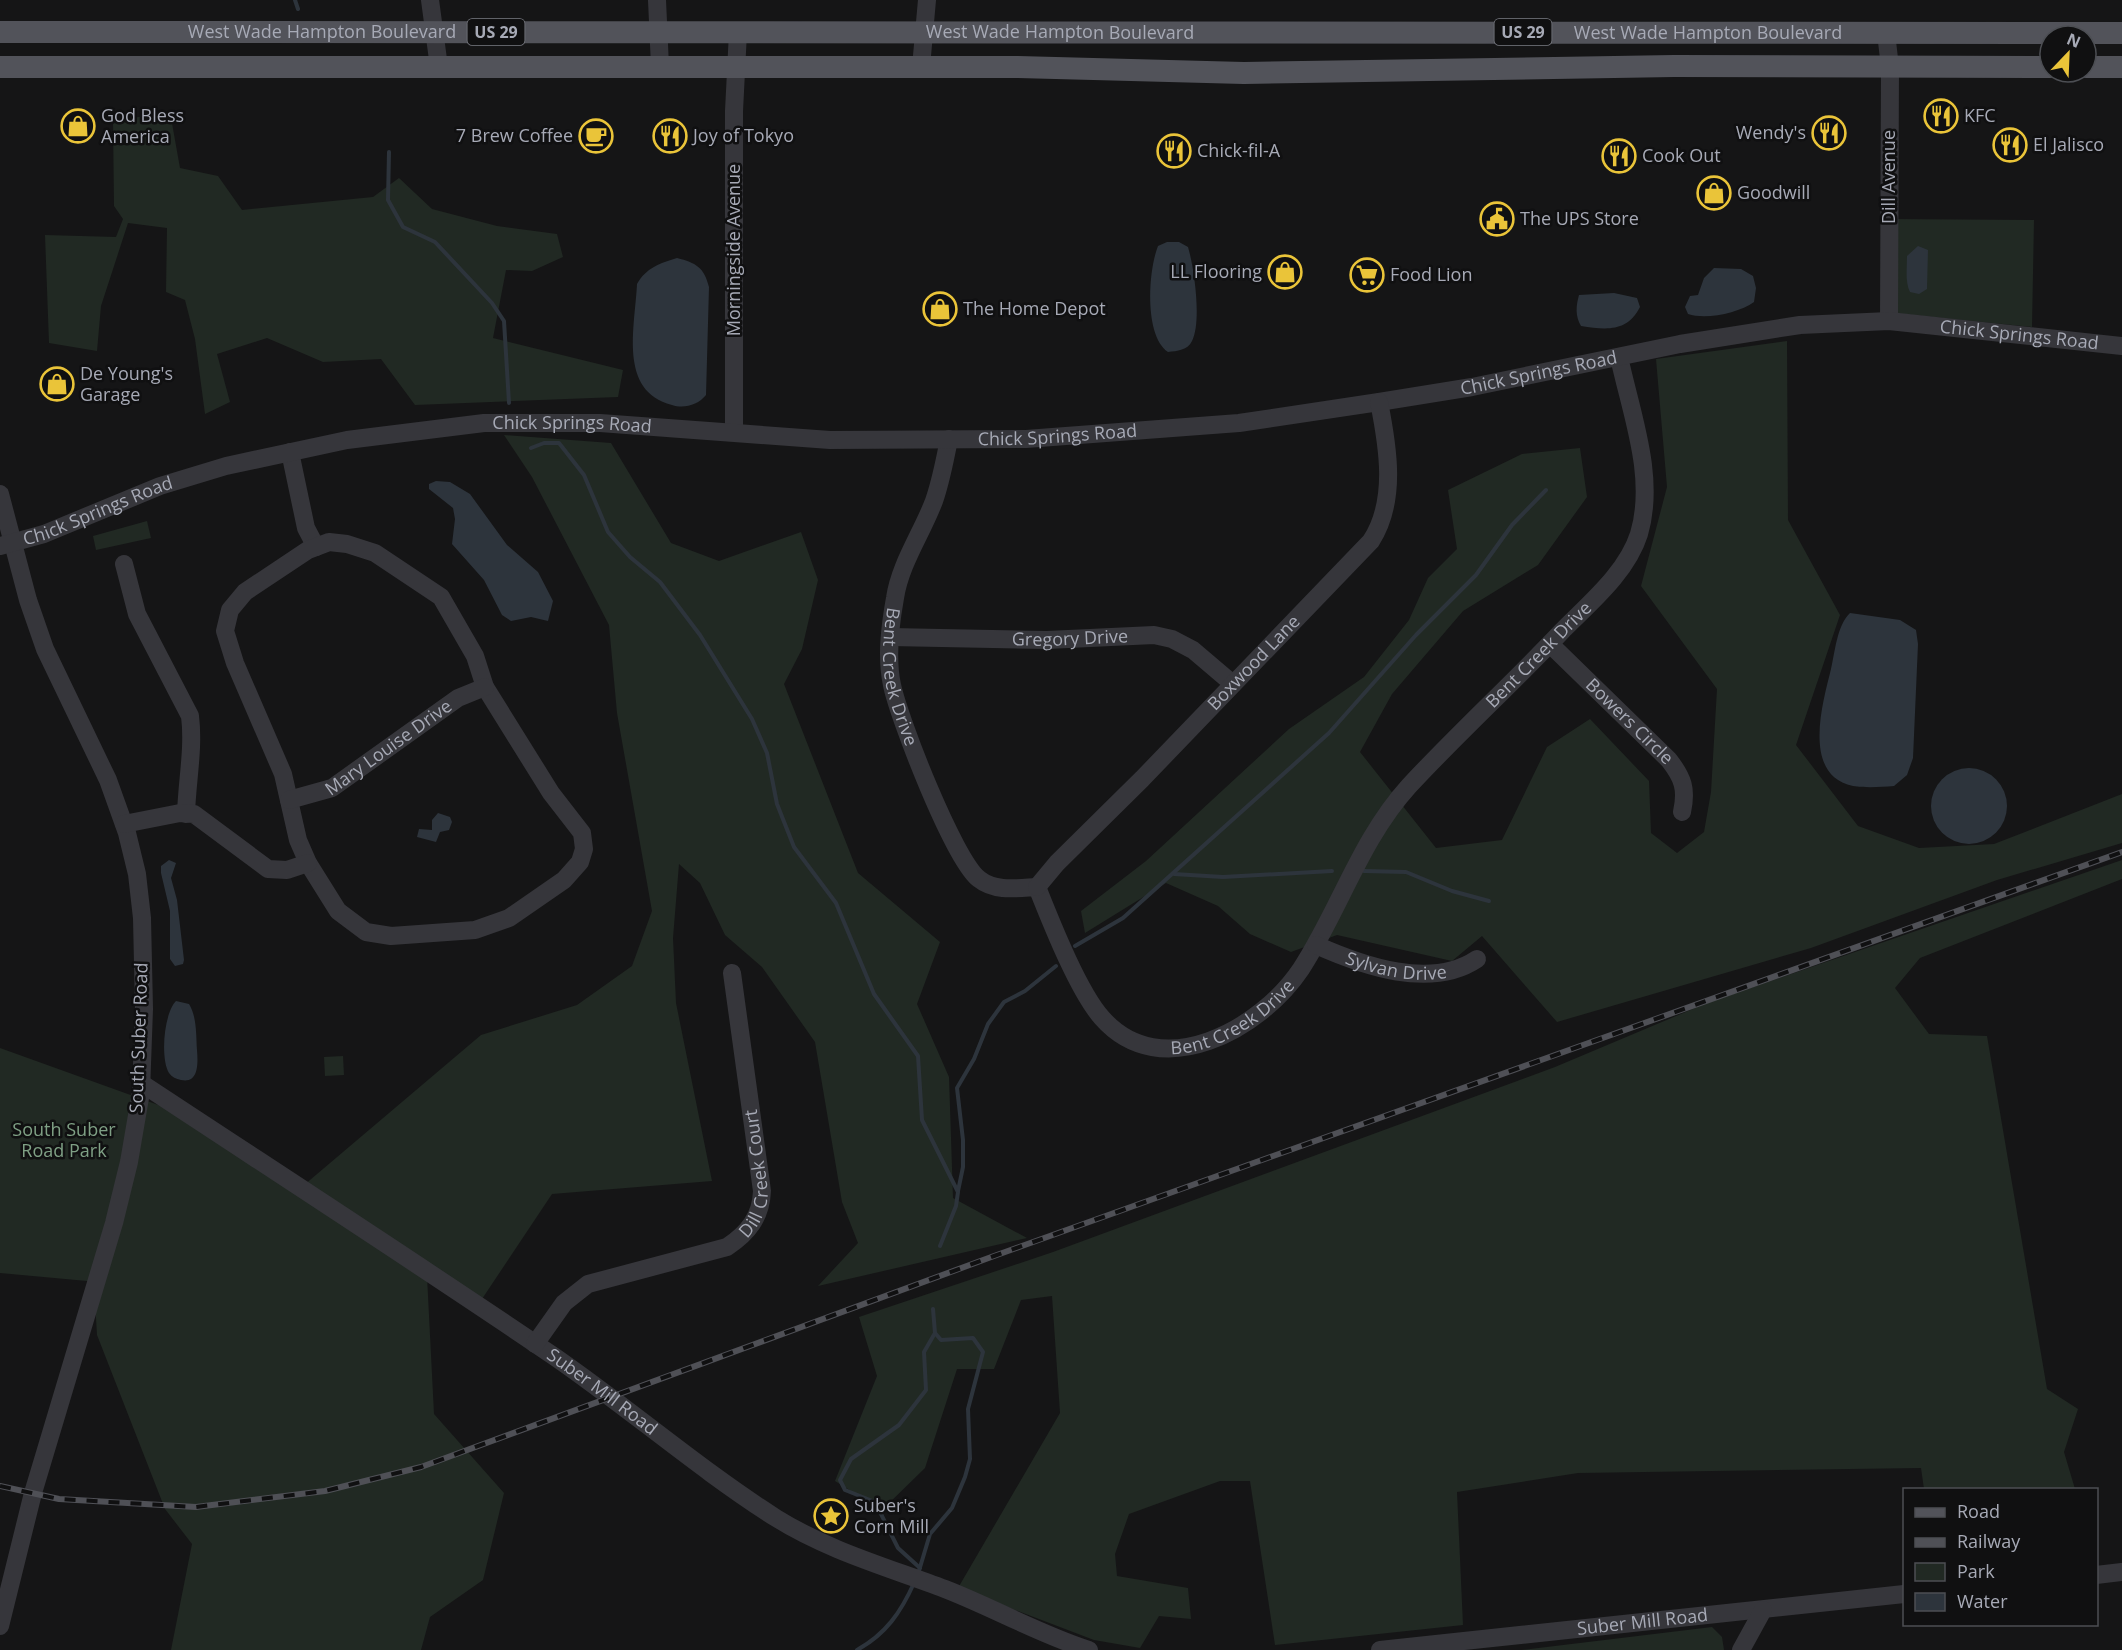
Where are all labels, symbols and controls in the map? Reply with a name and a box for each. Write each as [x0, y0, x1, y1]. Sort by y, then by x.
street label: West Wade Hampton Boulevard [188, 19, 456, 43]
road number: US 29 [468, 19, 524, 45]
street label: West Wade Hampton Boulevard [926, 19, 1194, 44]
road number: US 29 [1494, 19, 1552, 45]
street label: West Wade Hampton Boulevard [1574, 20, 1842, 44]
north arrow [2038, 24, 2098, 84]
text: N [2064, 28, 2084, 53]
restaurant icon: KFC [1923, 98, 1959, 134]
place label: God Bless America [101, 103, 184, 148]
place label: KFC [1964, 103, 1996, 127]
shop icon: God Bless America [60, 108, 96, 144]
restaurant icon: Wendy's [1811, 115, 1847, 151]
cafe icon: 7 Brew Coffee [578, 118, 614, 154]
restaurant icon: Joy of Tokyo [652, 118, 688, 154]
place label: Wendy's [1736, 120, 1806, 144]
place label: 7 Brew Coffee [456, 123, 573, 147]
place label: Joy of Tokyo [691, 123, 794, 147]
restaurant icon: El Jalisco [1992, 127, 2028, 163]
street label: Dill Avenue [1876, 130, 1900, 224]
place label: El Jalisco [2033, 132, 2104, 156]
restaurant icon: Chick-fil-A [1156, 133, 1192, 169]
place label: Chick-fil-A [1197, 138, 1281, 162]
restaurant icon: Cook Out [1601, 138, 1637, 174]
place label: Cook Out [1642, 143, 1721, 167]
street label: Morningside Avenue [721, 164, 745, 336]
shop icon: Goodwill [1696, 175, 1732, 211]
place label: Goodwill [1737, 180, 1810, 204]
public building icon: The UPS Store [1479, 201, 1515, 237]
place label: The UPS Store [1520, 206, 1639, 230]
shop icon: LL Flooring [1267, 254, 1303, 290]
supermarket icon: Food Lion [1349, 257, 1385, 293]
place label: LL Flooring [1170, 259, 1262, 283]
place label: Food Lion [1390, 262, 1472, 286]
shop icon: The Home Depot [922, 291, 958, 327]
place label: The Home Depot [963, 296, 1106, 320]
street label: Chick Springs Road [1939, 314, 2100, 354]
street label: Chick Springs Road [1458, 344, 1619, 400]
place label: De Young's Garage [80, 361, 173, 406]
shop icon: De Young's Garage [39, 366, 75, 402]
street label: Chick Springs Road [492, 410, 653, 438]
street label: Chick Springs Road [978, 418, 1138, 450]
street label: Chick Springs Road [20, 470, 175, 550]
street label: Bent Creek Drive [1480, 596, 1596, 713]
street label: Bent Creek Drive [878, 606, 924, 749]
street label: Boxwood Lane [1202, 609, 1305, 715]
street label: Gregory Drive [1012, 623, 1129, 651]
street label: Bowers Circle [1581, 672, 1679, 769]
street label: Mary Louise Drive [320, 693, 456, 800]
street label: Sylvan Drive [1343, 945, 1448, 985]
street label: South Suber Road [123, 962, 153, 1114]
street label: Bent Creek Drive [1170, 974, 1299, 1060]
street label: Dill Creek Court [733, 1108, 773, 1242]
park label: South Suber Road Park [12, 1117, 116, 1162]
street label: Suber Mill Road [543, 1342, 663, 1440]
legend [1903, 1488, 2098, 1626]
place label: Suber's Corn Mill [854, 1493, 929, 1538]
place icon: Suber's Corn Mill [813, 1498, 849, 1534]
text: Road [1957, 1499, 2000, 1523]
text: Railway [1957, 1529, 2021, 1553]
text: Park [1957, 1559, 1995, 1583]
text: Water [1957, 1589, 2008, 1613]
street label: Suber Mill Road [1576, 1602, 1709, 1640]

